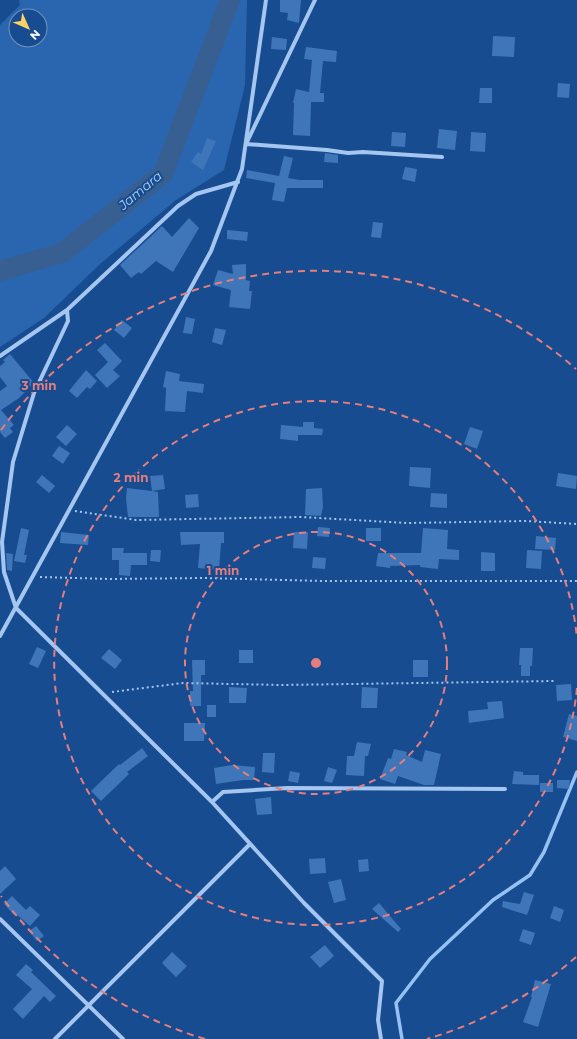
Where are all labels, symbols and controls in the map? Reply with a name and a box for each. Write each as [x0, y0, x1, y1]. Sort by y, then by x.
north arrow [8, 8, 48, 48]
text: N [27, 27, 43, 43]
water label: Jamara [114, 167, 165, 213]
text: 3 min [21, 378, 57, 393]
text: 2 min [114, 470, 148, 485]
text: 1 min [207, 563, 239, 578]
centre of rings [309, 656, 323, 670]

